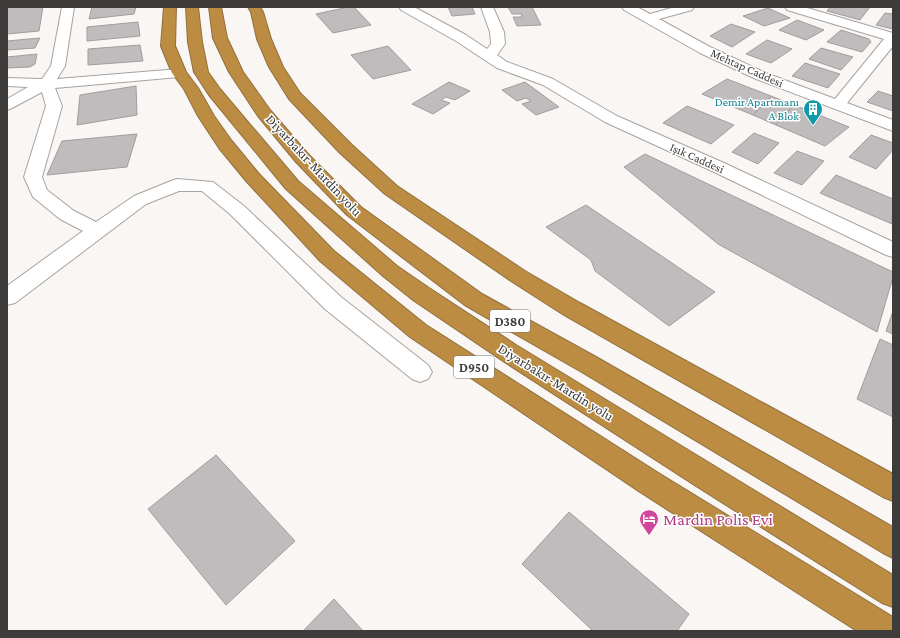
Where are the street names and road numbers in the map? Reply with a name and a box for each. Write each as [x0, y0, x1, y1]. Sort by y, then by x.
street label: Mehtap Caddesi [709, 46, 785, 90]
street label: Diyarbakır-Mardin yolu [263, 111, 366, 220]
street label: Işık Caddesi [668, 140, 726, 176]
road number: D380 [490, 310, 530, 332]
street label: Diyarbakır-Mardin yolu [495, 340, 617, 424]
road number: D950 [454, 356, 494, 378]

